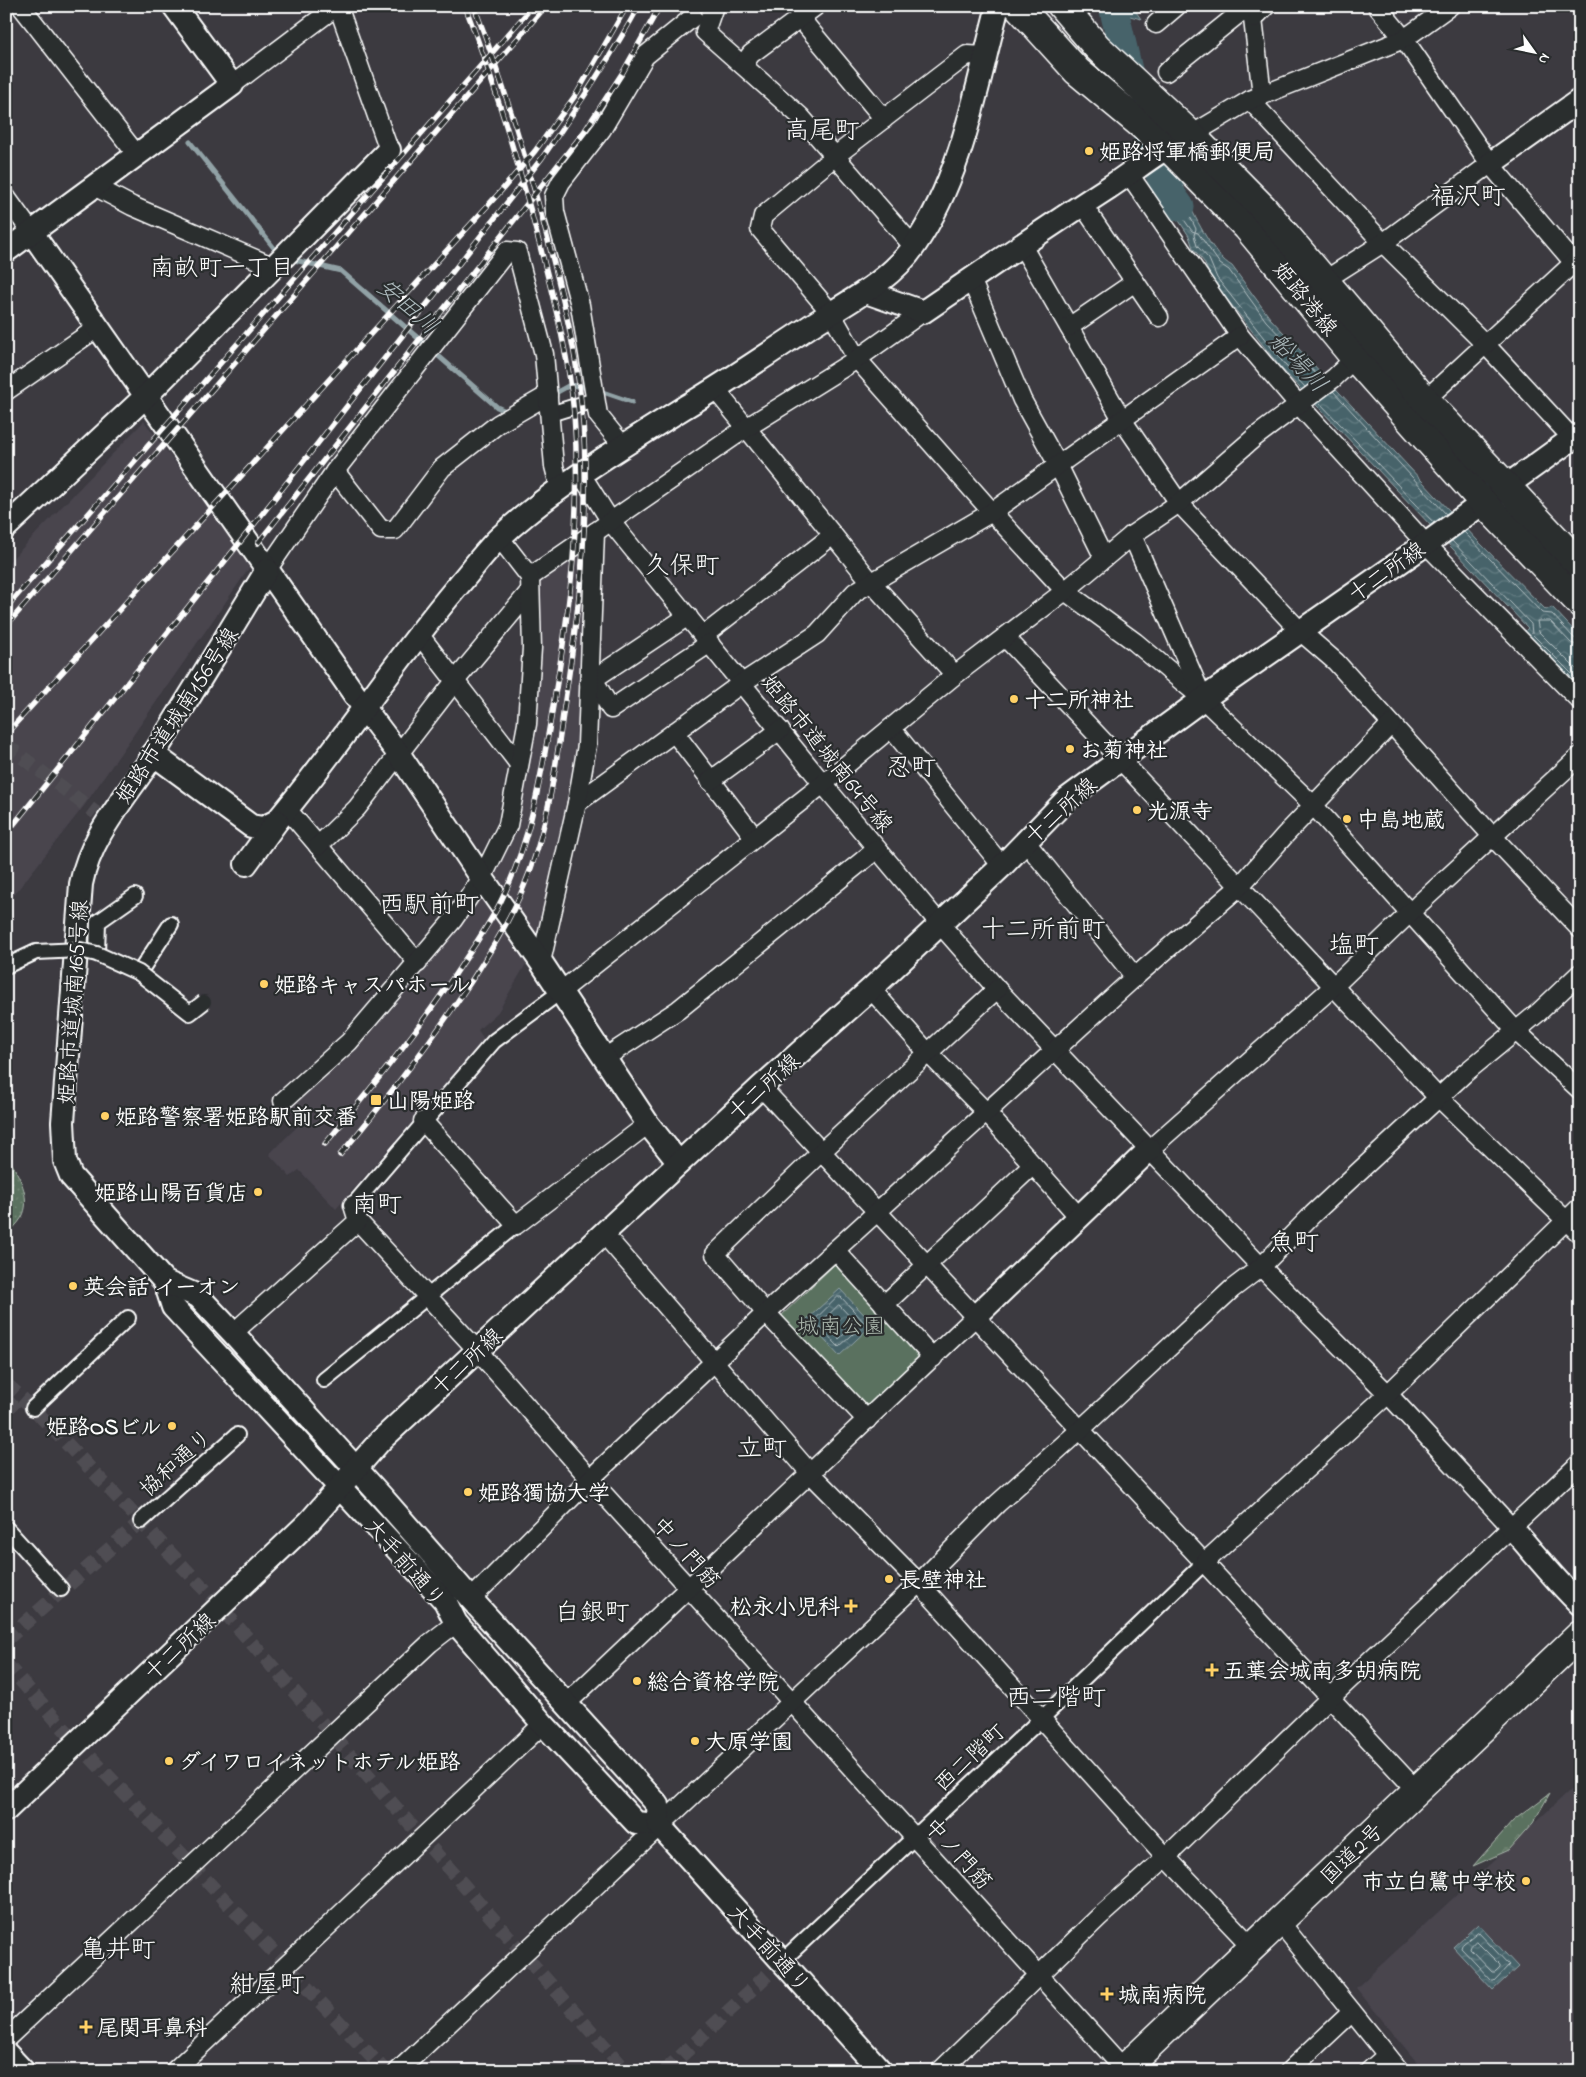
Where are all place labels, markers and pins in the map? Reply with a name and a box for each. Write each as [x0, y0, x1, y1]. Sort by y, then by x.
place label: 姫路将軍橋郵便局 [1099, 138, 1275, 170]
marker: 姫路将軍橋郵便局 [1083, 145, 1095, 157]
place label: 十二所神社 [1024, 686, 1134, 718]
marker: 十二所神社 [1008, 693, 1020, 705]
place label: お菊神社 [1080, 736, 1168, 768]
marker: お菊神社 [1064, 743, 1076, 755]
place label: 光源寺 [1147, 797, 1213, 829]
marker: 光源寺 [1131, 804, 1143, 816]
place label: 中島地蔵 [1357, 806, 1445, 838]
marker: 中島地蔵 [1341, 813, 1353, 825]
place label: 姫路キャスパホール [274, 971, 471, 1003]
marker: 姫路キャスパホール [258, 978, 270, 990]
place label: 山陽姫路 [387, 1087, 475, 1119]
marker: 山陽姫路 [369, 1093, 383, 1107]
place label: 姫路警察署姫路駅前交番 [115, 1103, 357, 1135]
marker: 姫路警察署姫路駅前交番 [99, 1110, 111, 1122]
place label: 姫路山陽百貨店 [94, 1179, 248, 1211]
marker: 姫路山陽百貨店 [252, 1186, 264, 1198]
place label: 英会話 イーオン [83, 1273, 240, 1305]
marker: 英会話 イーオン [67, 1280, 79, 1292]
place label: 姫路OSビル [46, 1413, 162, 1445]
marker: 姫路OSビル [166, 1420, 178, 1432]
place label: 姫路獨協大学 [478, 1479, 610, 1511]
marker: 姫路獨協大学 [462, 1486, 474, 1498]
place label: 長壁神社 [899, 1566, 987, 1598]
marker: 長壁神社 [883, 1573, 895, 1585]
place label: 松永小児科 [730, 1593, 840, 1625]
marker: 松永小児科 [844, 1599, 858, 1613]
place label: 五葉会城南多胡病院 [1223, 1657, 1421, 1689]
marker: 五葉会城南多胡病院 [1205, 1663, 1219, 1677]
place label: 総合資格学院 [647, 1668, 779, 1700]
marker: 総合資格学院 [631, 1675, 643, 1687]
place label: 大原学園 [705, 1728, 793, 1760]
marker: 大原学園 [689, 1735, 701, 1747]
place label: ダイワロイネットホテル姫路 [179, 1748, 461, 1780]
marker: ダイワロイネットホテル姫路 [163, 1755, 175, 1767]
place label: 市立白鷺中学校 [1362, 1868, 1516, 1900]
marker: 市立白鷺中学校 [1520, 1875, 1532, 1887]
place label: 城南病院 [1118, 1981, 1206, 2013]
marker: 城南病院 [1100, 1987, 1114, 2001]
place label: 尾関耳鼻科 [97, 2014, 207, 2046]
marker: 尾関耳鼻科 [79, 2020, 93, 2034]

